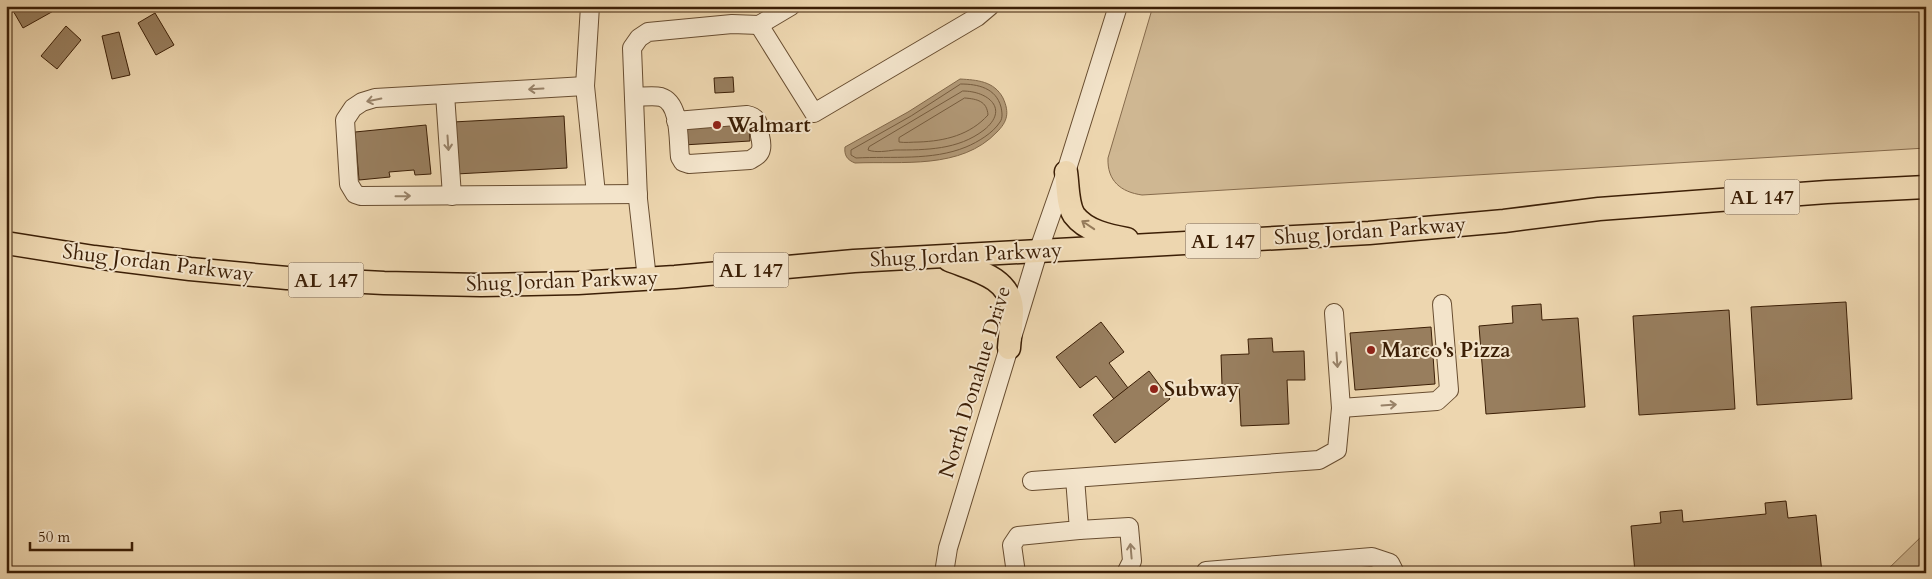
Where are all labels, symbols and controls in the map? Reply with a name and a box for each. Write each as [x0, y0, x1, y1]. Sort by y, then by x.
one-way arrow [528, 84, 544, 93]
one-way arrow [366, 95, 382, 105]
place label: Walmart [726, 111, 811, 140]
marker: Walmart [711, 119, 723, 131]
one-way arrow [444, 134, 453, 150]
road number: AL 147 [1724, 180, 1800, 214]
one-way arrow [394, 191, 411, 201]
street label: Shug Jordan Parkway [1273, 210, 1467, 252]
one-way arrow [1081, 220, 1095, 230]
road number: AL 147 [1186, 224, 1260, 258]
street label: Shug Jordan Parkway [869, 235, 1063, 275]
street label: Shug Jordan Parkway [61, 237, 255, 289]
road number: AL 147 [714, 252, 788, 288]
road number: AL 147 [288, 262, 364, 298]
street label: Shug Jordan Parkway [465, 263, 659, 299]
street label: North Donahue Drive [932, 283, 1018, 481]
place label: Marco's Pizza [1381, 336, 1511, 365]
marker: Marco's Pizza [1365, 344, 1377, 356]
one-way arrow [1333, 352, 1342, 368]
place label: Subway [1164, 375, 1239, 404]
marker: Subway [1148, 383, 1160, 395]
one-way arrow [1381, 400, 1397, 409]
scale bar [30, 519, 132, 551]
text: 50 m [38, 527, 70, 547]
one-way arrow [1127, 543, 1136, 559]

